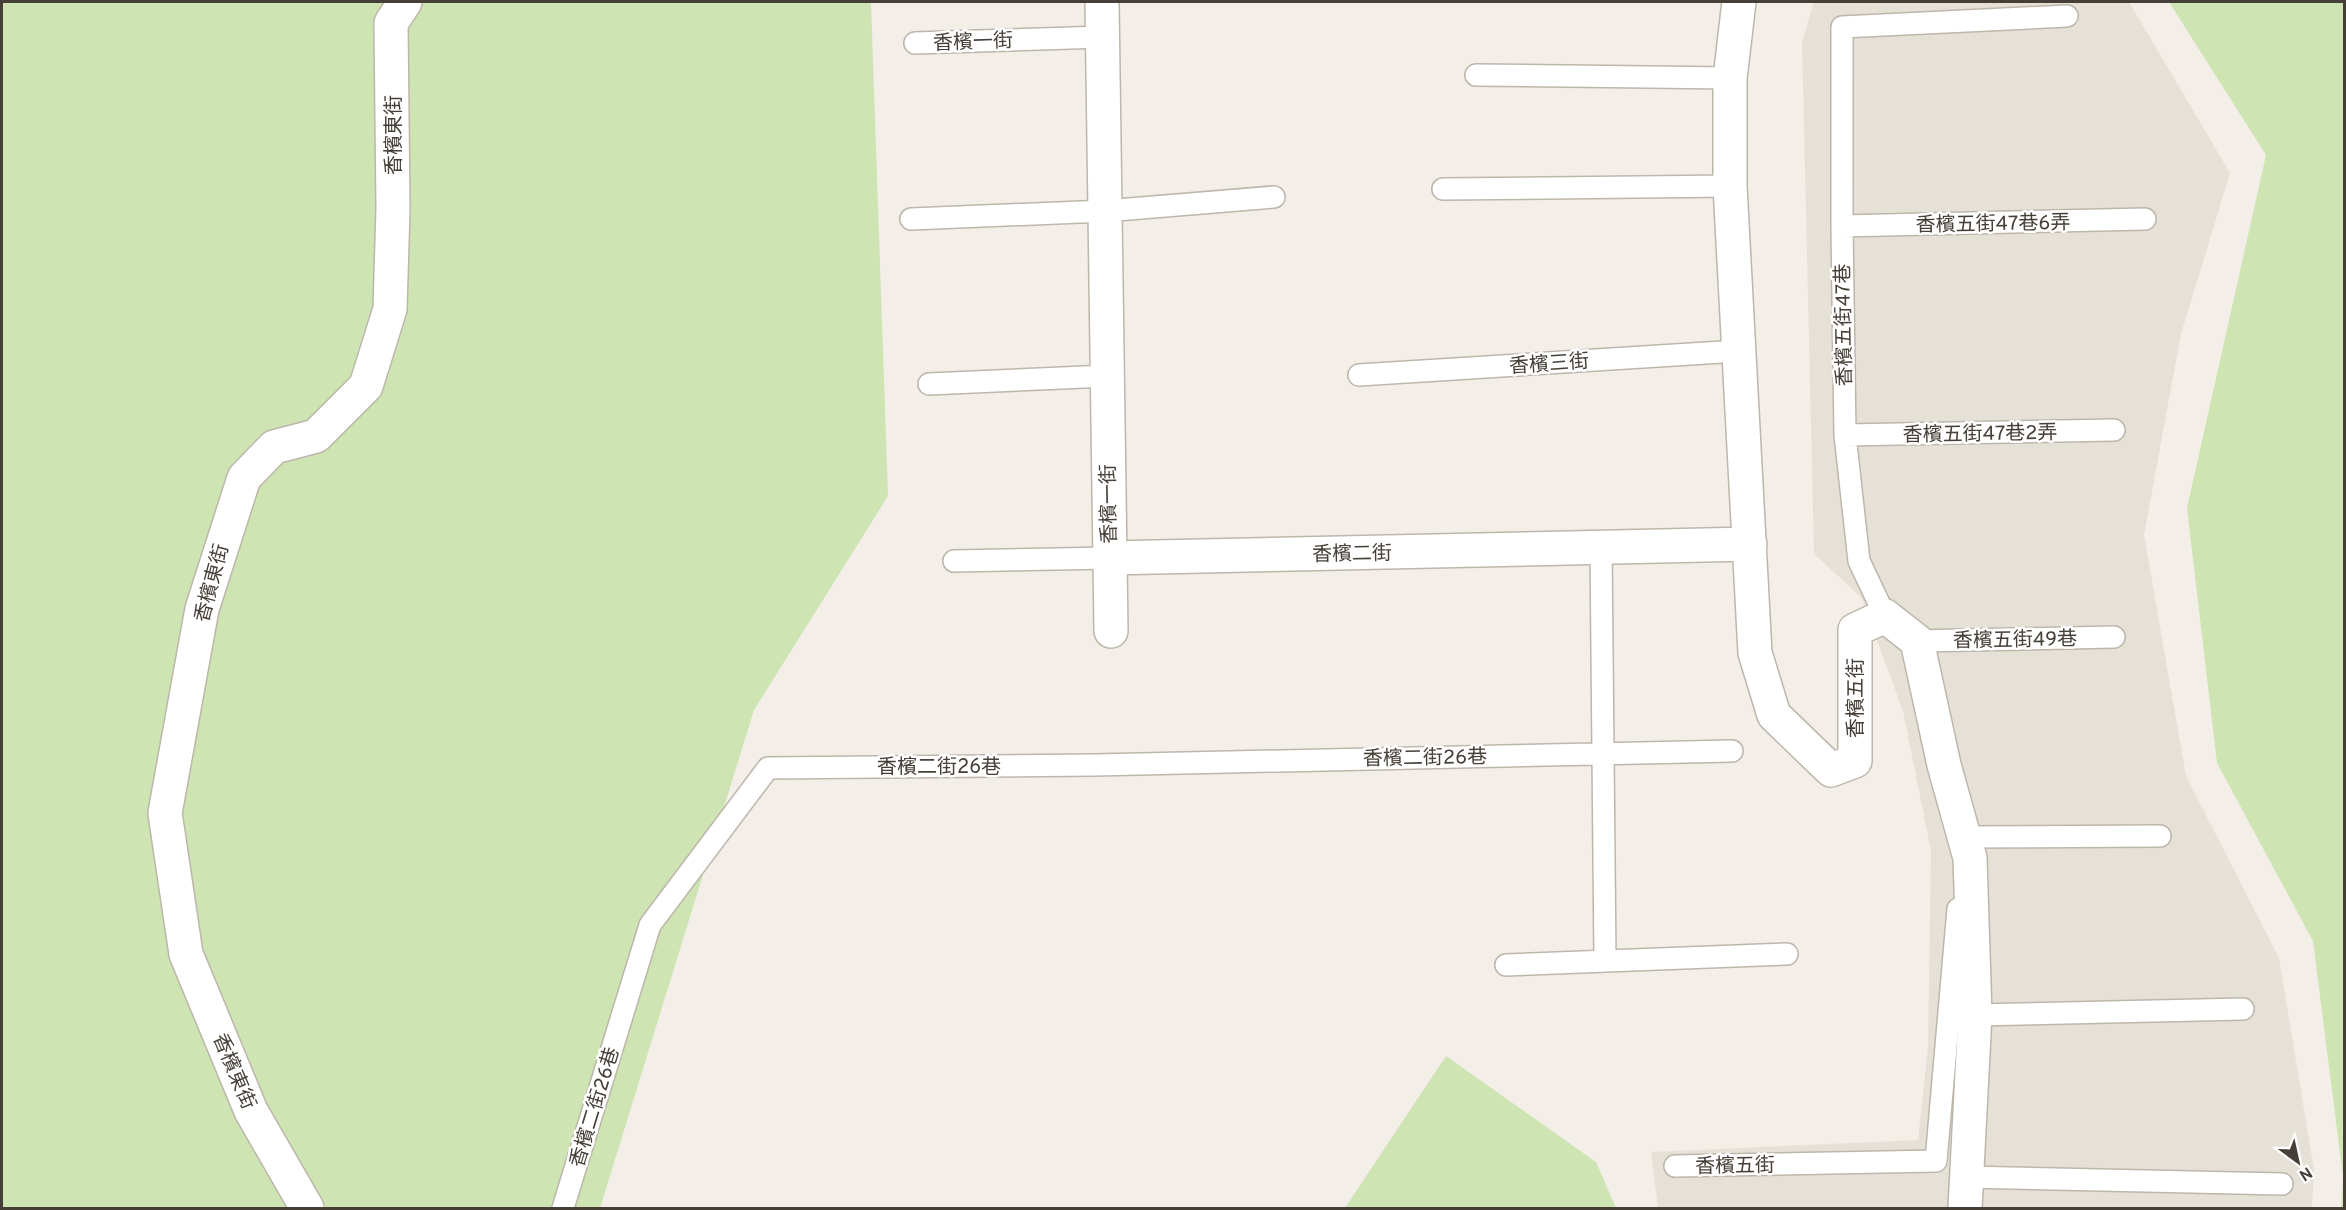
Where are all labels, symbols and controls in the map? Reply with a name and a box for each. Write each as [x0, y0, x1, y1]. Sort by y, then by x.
street label: 香檳一街 [933, 29, 1013, 57]
street label: 香檳東街 [382, 95, 408, 175]
street label: 香檳五街47巷6弄 [1916, 211, 2071, 239]
street label: 香檳五街47巷 [1831, 263, 1859, 387]
street label: 香檳三街 [1508, 349, 1590, 381]
street label: 香檳五街47巷2弄 [1902, 421, 2058, 449]
street label: 香檳一街 [1096, 464, 1124, 544]
street label: 香檳二街 [1312, 541, 1392, 569]
street label: 香檳東街 [190, 542, 236, 626]
street label: 香檳五街49巷 [1953, 627, 2077, 655]
street label: 香檳五街 [1844, 658, 1870, 738]
street label: 香檳二街26巷 [1363, 745, 1487, 773]
street label: 香檳二街26巷 [877, 755, 1001, 781]
street label: 香檳東街 [206, 1030, 261, 1114]
street label: 香檳二街26巷 [565, 1044, 626, 1171]
north arrow [2268, 1132, 2328, 1192]
street label: 香檳五街 [1695, 1153, 1775, 1181]
text: N [2295, 1161, 2315, 1184]

